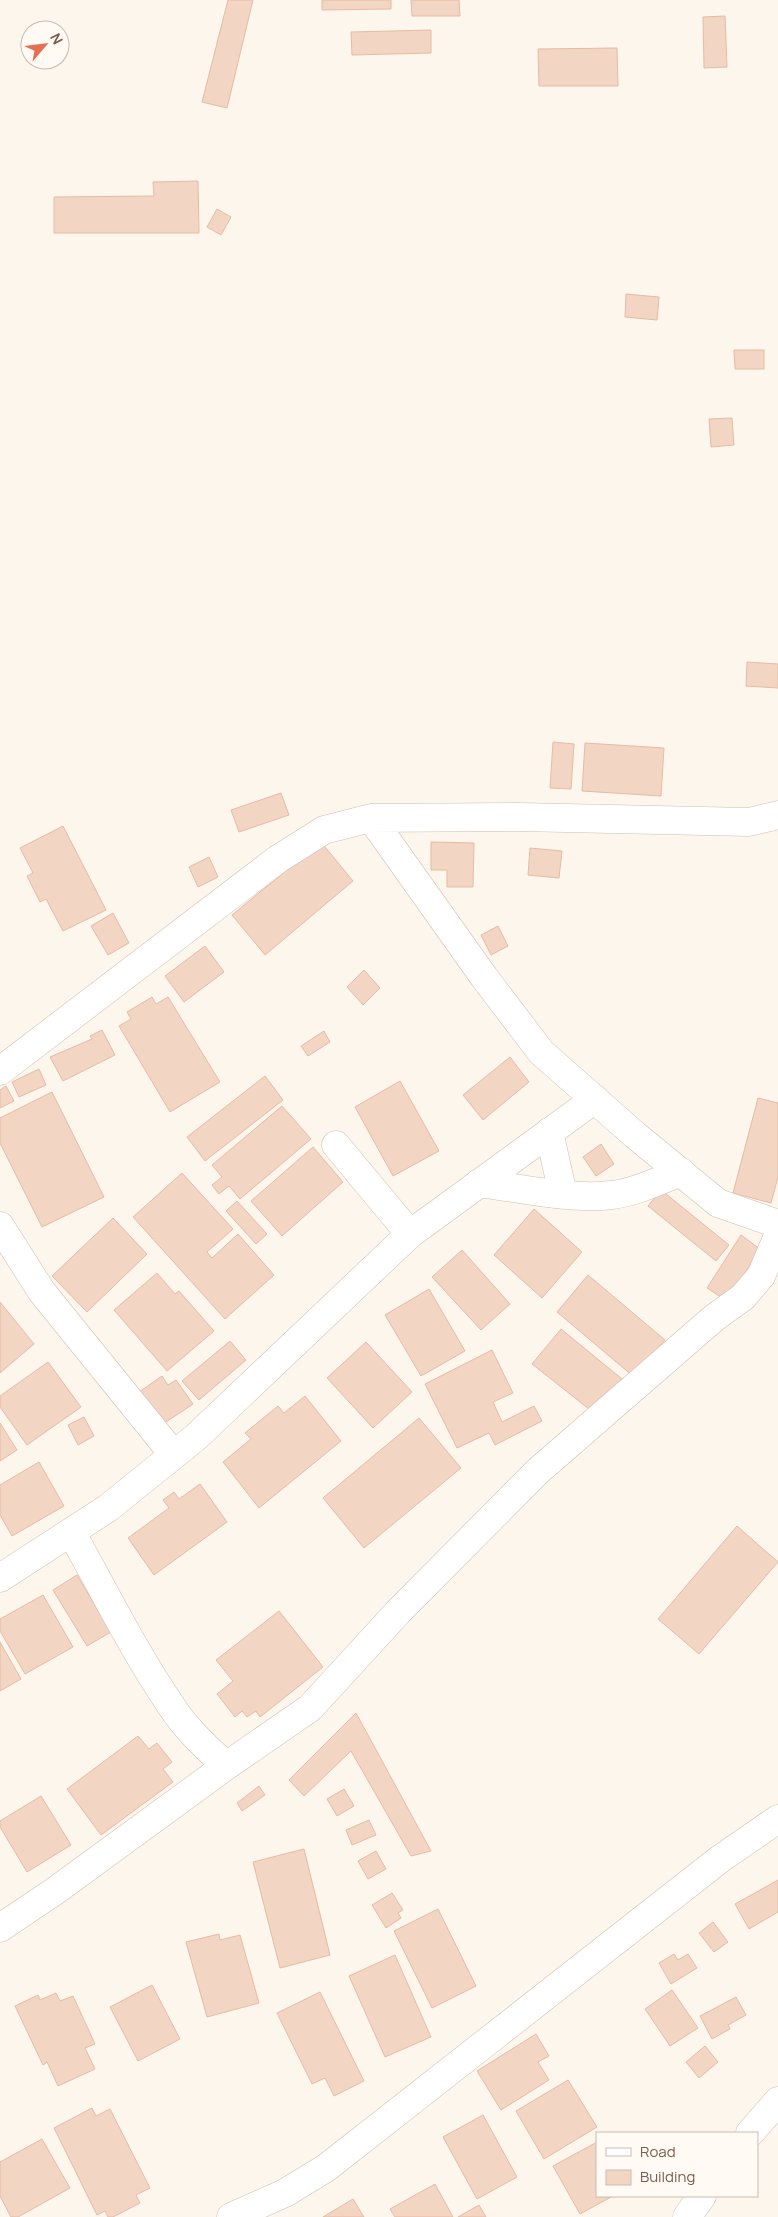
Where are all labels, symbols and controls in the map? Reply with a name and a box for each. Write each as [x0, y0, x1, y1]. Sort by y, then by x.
north arrow [20, 20, 70, 70]
text: N [46, 30, 68, 48]
legend [596, 2132, 758, 2197]
text: Road [640, 2141, 676, 2162]
text: Building [640, 2166, 695, 2187]

